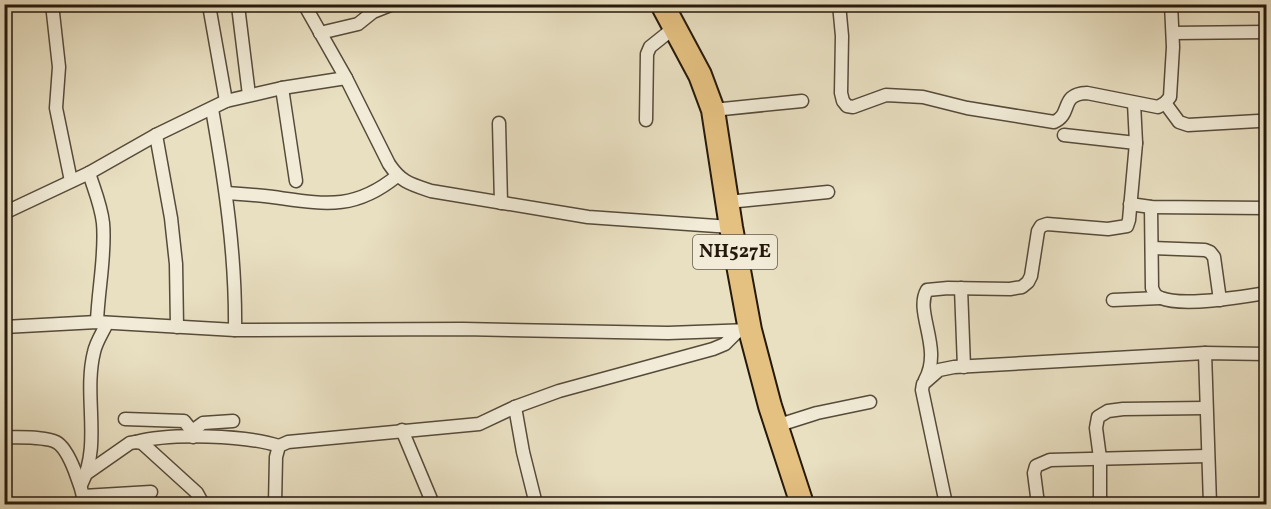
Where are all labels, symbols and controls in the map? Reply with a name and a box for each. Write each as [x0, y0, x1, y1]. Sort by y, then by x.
road number: NH527E [693, 235, 777, 269]

